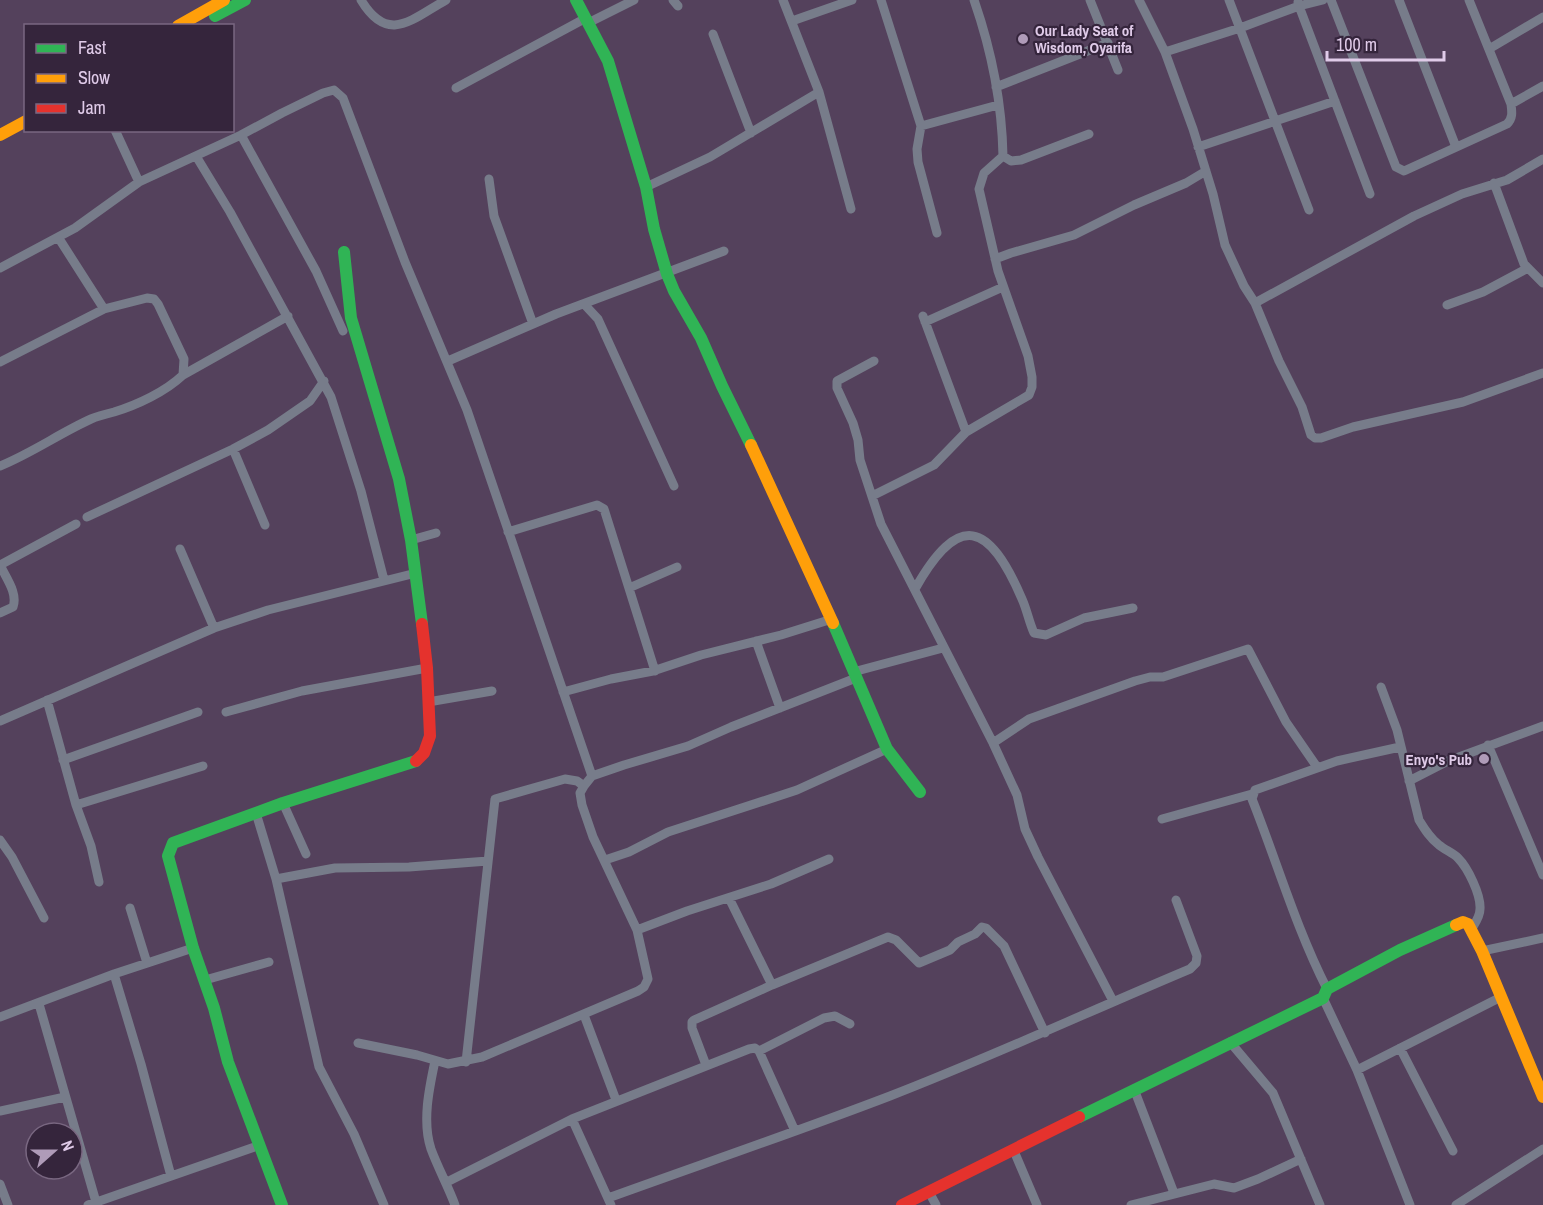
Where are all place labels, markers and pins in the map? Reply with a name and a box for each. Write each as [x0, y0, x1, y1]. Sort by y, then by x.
place label: Our Lady Seat of Wisdom, Oyarifa [1035, 20, 1134, 58]
marker: Our Lady Seat of Wisdom, Oyarifa [1016, 32, 1030, 46]
place label: Enyo's Pub [1406, 749, 1472, 770]
marker: Enyo's Pub [1477, 752, 1491, 766]

